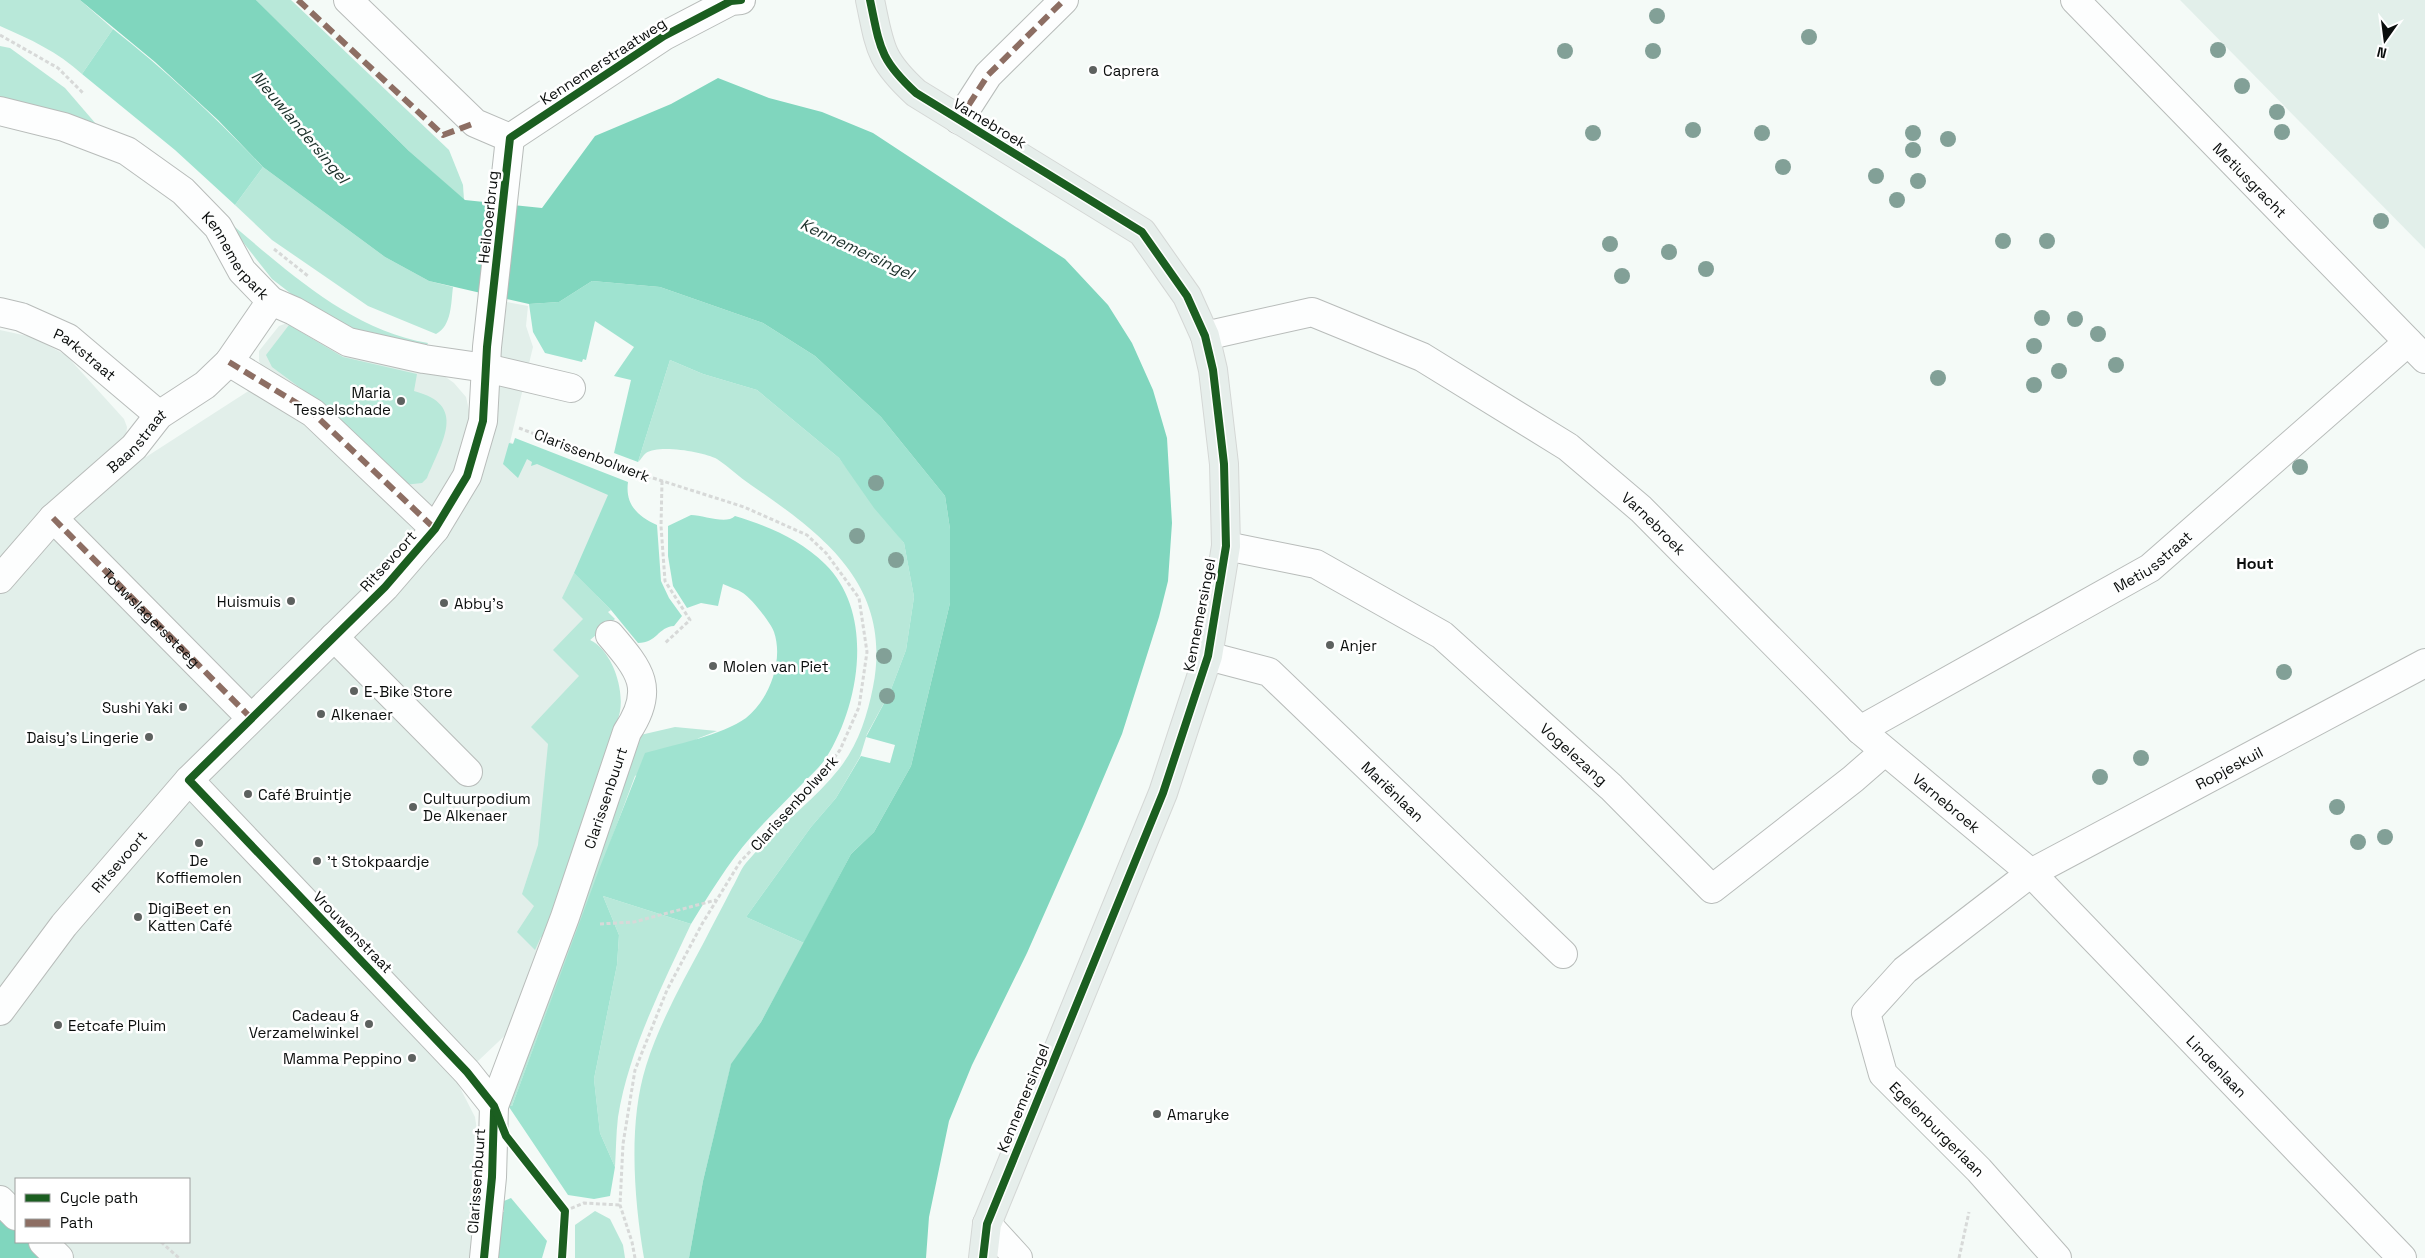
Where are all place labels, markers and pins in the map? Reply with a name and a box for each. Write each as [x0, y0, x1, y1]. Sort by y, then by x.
place label: Caprera [1103, 61, 1160, 80]
marker: Caprera [1087, 64, 1099, 76]
place label: Maria Tesselschade [293, 383, 391, 419]
marker: Maria Tesselschade [395, 395, 407, 407]
place label: Huismuis [217, 592, 281, 611]
place label: Abby's [454, 594, 504, 613]
marker: Huismuis [285, 595, 297, 607]
marker: Abby's [438, 597, 450, 609]
place label: Anjer [1340, 636, 1377, 655]
marker: Anjer [1324, 639, 1336, 651]
place label: Molen van Piet [723, 657, 829, 676]
marker: Molen van Piet [707, 660, 719, 672]
place label: E-Bike Store [364, 682, 453, 701]
marker: E-Bike Store [348, 685, 360, 697]
place label: Sushi Yaki [102, 698, 173, 717]
marker: Sushi Yaki [177, 701, 189, 713]
place label: Alkenaer [331, 705, 393, 724]
marker: Alkenaer [315, 708, 327, 720]
place label: Daisy's Lingerie [26, 728, 139, 747]
marker: Daisy's Lingerie [143, 731, 155, 743]
place label: Café Bruintje [258, 785, 352, 804]
marker: Café Bruintje [242, 788, 254, 800]
place label: Cultuurpodium De Alkenaer [423, 789, 531, 825]
marker: Cultuurpodium De Alkenaer [407, 801, 419, 813]
marker: De Koffiemolen [193, 837, 205, 849]
place label: De Koffiemolen [156, 851, 242, 887]
place label: 't Stokpaardje [327, 852, 429, 871]
marker: 't Stokpaardje [311, 855, 323, 867]
place label: DigiBeet en Katten Café [148, 899, 232, 935]
marker: DigiBeet en Katten Café [132, 911, 144, 923]
place label: Cadeau & Verzamelwinkel [249, 1006, 359, 1042]
place label: Eetcafe Pluim [68, 1016, 166, 1035]
marker: Cadeau & Verzamelwinkel [363, 1018, 375, 1030]
marker: Eetcafe Pluim [52, 1019, 64, 1031]
place label: Mamma Peppino [283, 1049, 402, 1068]
marker: Mamma Peppino [406, 1052, 418, 1064]
place label: Amaryke [1167, 1105, 1229, 1124]
marker: Amaryke [1151, 1108, 1163, 1120]

